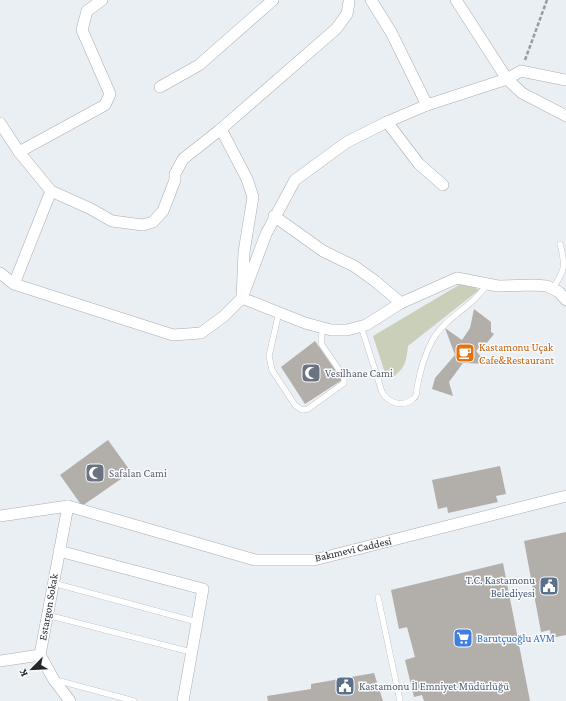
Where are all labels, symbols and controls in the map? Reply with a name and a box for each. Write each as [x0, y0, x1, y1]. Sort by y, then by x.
place label: Kastamonu Uçak Cafe&Restaurant [479, 341, 555, 366]
cafe icon: Kastamonu Uçak Cafe&Restaurant [454, 342, 476, 364]
mosque icon: Vesilhane Cami [300, 362, 322, 384]
place label: Vesilhane Cami [325, 367, 393, 379]
mosque icon: Safalan Cami [84, 462, 106, 484]
place label: Safalan Cami [109, 467, 167, 479]
street label: Bakımevi Caddesi [314, 534, 392, 564]
street label: Estargon Sokak [36, 572, 61, 641]
place label: T.C. Kastamonu Belediyesi [466, 574, 535, 600]
public building icon: T.C. Kastamonu Belediyesi [538, 575, 560, 597]
supermarket icon: Barutçuoğlu AVM [452, 627, 474, 649]
place label: Barutçuoğlu AVM [477, 632, 555, 645]
north arrow [12, 649, 52, 689]
text: K [16, 667, 30, 679]
public building icon: Kastamonu İl Emniyet Müdürlüğü [334, 675, 356, 697]
place label: Kastamonu İl Emniyet Müdürlüğü [359, 680, 509, 693]

